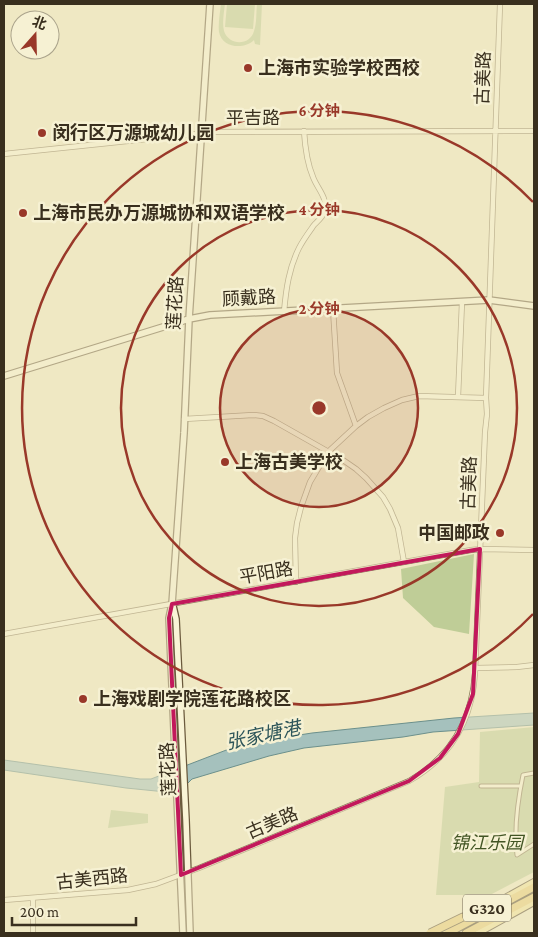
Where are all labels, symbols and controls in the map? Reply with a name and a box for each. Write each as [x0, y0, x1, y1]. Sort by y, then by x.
north arrow [10, 10, 60, 60]
text: 北 [30, 13, 49, 33]
street label: 古美路 [472, 51, 494, 105]
place label: 上海市实验学校西校 [258, 58, 420, 78]
marker: 上海市实验学校西校 [242, 62, 254, 74]
text: 6 分钟 [298, 103, 340, 119]
street label: 平吉路 [226, 108, 280, 128]
place label: 闵行区万源城幼儿园 [52, 122, 214, 143]
marker: 闵行区万源城幼儿园 [36, 127, 48, 139]
text: 4 分钟 [299, 202, 339, 218]
place label: 上海市民办万源城协和双语学校 [33, 203, 285, 223]
marker: 上海市民办万源城协和双语学校 [17, 207, 29, 219]
street label: 莲花路 [164, 276, 186, 330]
street label: 顾戴路 [222, 287, 276, 309]
text: 2 分钟 [299, 301, 339, 317]
centre of rings [310, 399, 328, 417]
place label: 上海古美学校 [235, 452, 343, 472]
marker: 上海古美学校 [219, 456, 231, 468]
street label: 古美路 [458, 456, 480, 510]
place label: 中国邮政 [418, 522, 490, 543]
marker: 中国邮政 [494, 527, 506, 539]
street label: 平阳路 [238, 558, 294, 588]
place label: 上海戏剧学院莲花路校区 [93, 689, 291, 709]
marker: 上海戏剧学院莲花路校区 [77, 693, 89, 705]
water label: 张家塘港 [224, 716, 305, 753]
street label: 莲花路 [157, 742, 179, 796]
street label: 古美路 [243, 803, 301, 843]
park label: 锦江乐园 [451, 833, 526, 853]
street label: 古美西路 [55, 865, 129, 893]
scale bar [12, 894, 136, 926]
road number: G320 [463, 894, 511, 921]
text: 200 m [20, 904, 59, 920]

